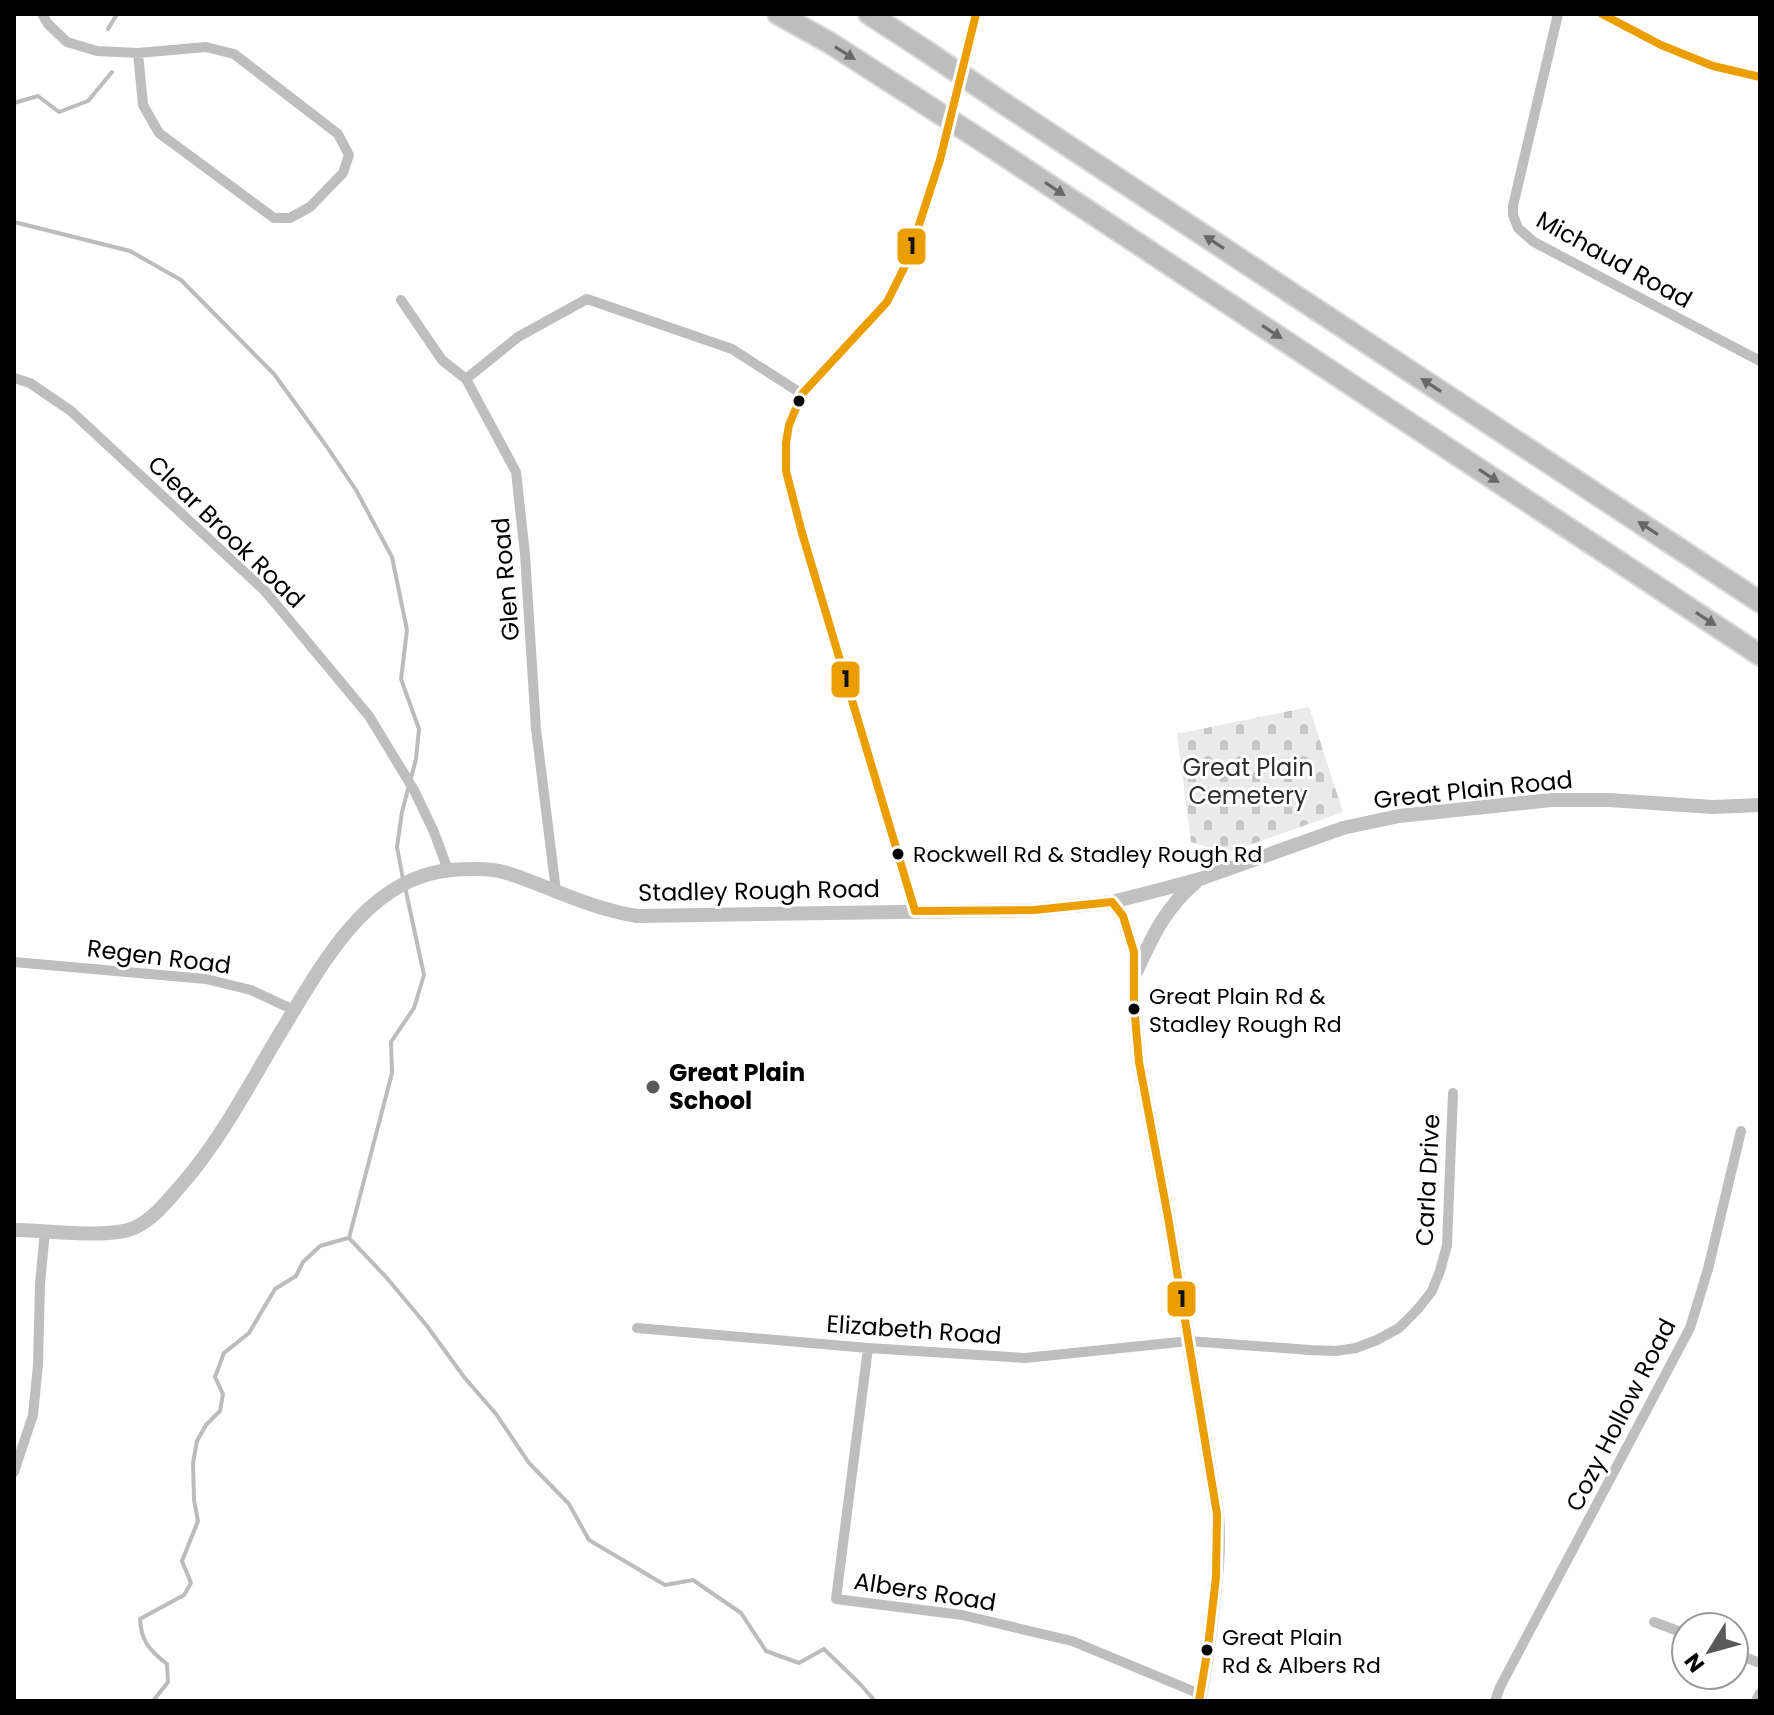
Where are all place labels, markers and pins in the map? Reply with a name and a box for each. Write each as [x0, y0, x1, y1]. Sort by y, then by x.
unlabelled marker [791, 393, 807, 409]
place label: Rockwell Rd & Stadley Rough Rd [913, 839, 1262, 870]
marker: Rockwell Rd & Stadley Rough Rd [890, 846, 906, 862]
place label: Great Plain Rd & Stadley Rough Rd [1149, 981, 1342, 1040]
marker: Great Plain Rd & Stadley Rough Rd [1126, 1001, 1142, 1017]
place label: Great Plain School [669, 1056, 805, 1117]
marker: Great Plain School [644, 1078, 662, 1096]
place label: Great Plain Rd & Albers Rd [1222, 1622, 1381, 1681]
marker: Great Plain Rd & Albers Rd [1199, 1642, 1215, 1658]

